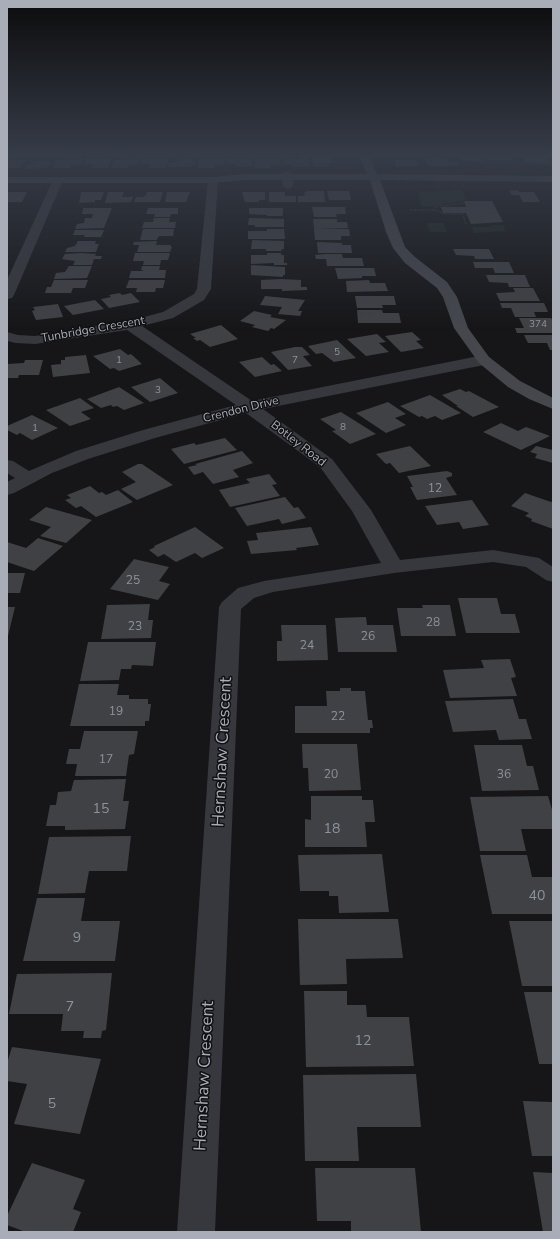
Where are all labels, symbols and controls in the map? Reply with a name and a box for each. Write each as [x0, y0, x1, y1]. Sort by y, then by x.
street label: Tunbridge Crescent [40, 314, 146, 346]
house number: 374 [529, 319, 547, 331]
house number: 5 [334, 347, 340, 359]
house number: 1 [116, 355, 122, 367]
house number: 7 [292, 355, 298, 367]
house number: 3 [155, 385, 161, 397]
street label: Crendon Drive [202, 394, 280, 426]
street label: Botley Road [268, 418, 328, 470]
house number: 8 [340, 422, 346, 434]
house number: 1 [32, 423, 38, 435]
house number: 12 [428, 482, 442, 496]
house number: 25 [126, 574, 140, 588]
house number: 28 [426, 616, 440, 630]
house number: 23 [128, 620, 142, 634]
house number: 26 [361, 630, 375, 644]
house number: 24 [300, 639, 314, 653]
street label: Hernshaw Crescent [209, 677, 237, 827]
house number: 19 [109, 705, 123, 719]
house number: 22 [331, 710, 345, 724]
house number: 17 [99, 753, 113, 767]
house number: 20 [324, 768, 338, 782]
house number: 36 [497, 768, 511, 782]
house number: 15 [93, 802, 109, 818]
house number: 18 [324, 822, 340, 838]
house number: 40 [529, 889, 545, 905]
house number: 9 [73, 931, 81, 947]
house number: 7 [66, 1000, 74, 1016]
street label: Hernshaw Crescent [191, 1001, 219, 1151]
house number: 12 [355, 1034, 371, 1050]
house number: 5 [48, 1097, 56, 1113]

